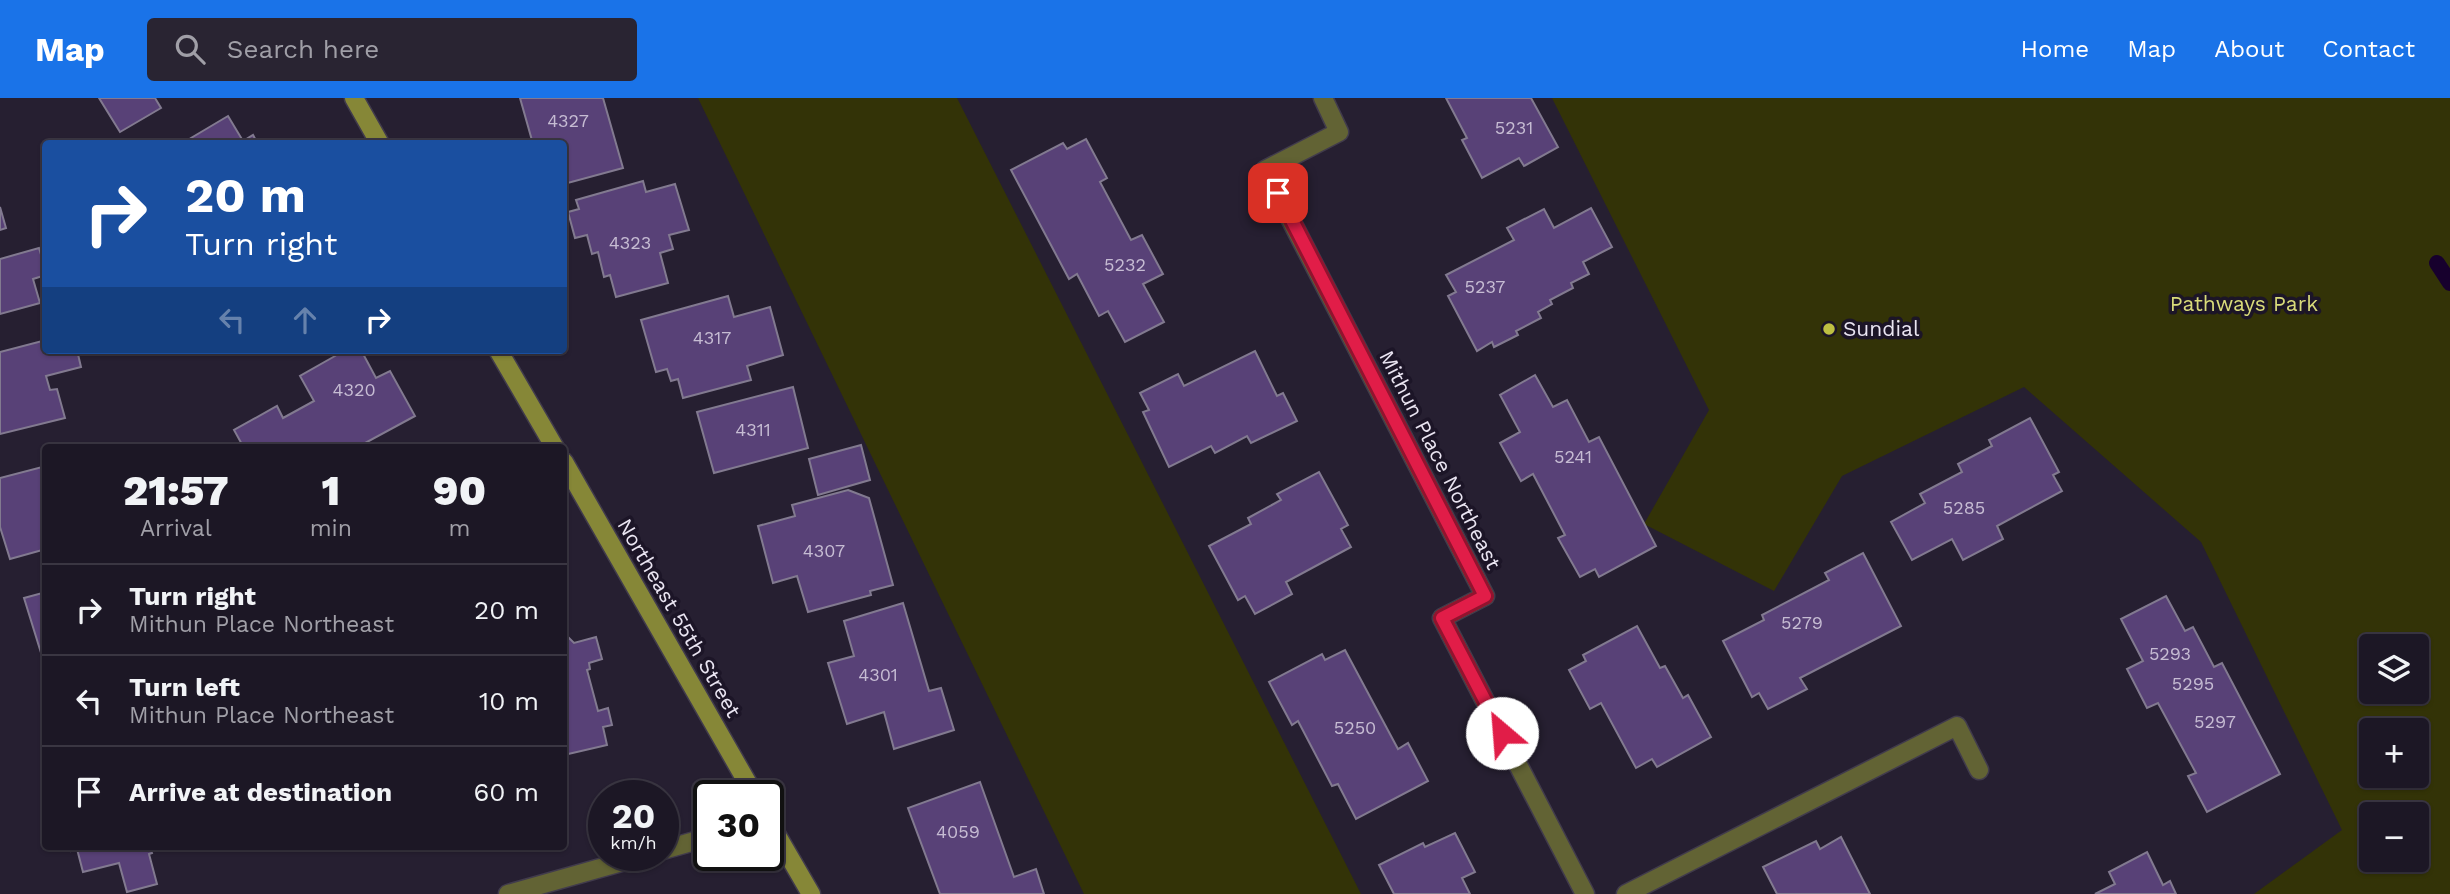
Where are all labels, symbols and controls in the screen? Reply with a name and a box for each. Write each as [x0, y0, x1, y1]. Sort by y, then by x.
search box [147, 18, 637, 81]
text: Map [35, 30, 105, 69]
icon: search [171, 30, 209, 68]
text: Search here [227, 34, 379, 64]
text: Home [2021, 35, 2089, 63]
text: Map [2127, 35, 2176, 63]
text: About [2214, 35, 2284, 63]
text: Contact [2322, 35, 2415, 63]
house number: 4327 [547, 110, 589, 131]
house number: 5231 [1495, 117, 1533, 138]
pin [1248, 163, 1308, 223]
text: 20 m [185, 166, 306, 224]
icon: right [70, 168, 161, 259]
icon: arrive [1259, 174, 1297, 212]
text: Turn right [185, 225, 337, 263]
house number: 4323 [609, 232, 651, 253]
house number: 5232 [1104, 254, 1146, 275]
house number: 5237 [1465, 276, 1505, 297]
park label: Pathways Park [2170, 291, 2318, 316]
icon: left [213, 301, 251, 339]
icon: ahead [286, 301, 324, 339]
icon: right [359, 301, 397, 339]
place label: Sundial [1843, 316, 1920, 341]
marker: Sundial [1821, 321, 1837, 337]
house number: 4317 [693, 327, 731, 348]
street label: Mithun Place Northeast [1374, 346, 1507, 573]
house number: 4320 [332, 379, 376, 400]
house number: 4311 [735, 419, 771, 440]
house number: 5241 [1554, 446, 1592, 467]
text: 21:57 [123, 466, 229, 515]
text: 1 [321, 466, 340, 515]
text: 90 [433, 466, 486, 515]
house number: 5285 [1943, 497, 1985, 518]
street label: Northeast 55th Street [612, 514, 747, 722]
text: Arrival [140, 515, 212, 542]
text: min [310, 515, 352, 542]
text: m [448, 515, 470, 542]
house number: 4307 [803, 540, 845, 561]
text: Turn right [129, 581, 256, 611]
icon: right [70, 591, 108, 629]
text: 20 m [474, 595, 539, 625]
text: Mithun Place Northeast [129, 611, 394, 638]
house number: 5279 [1781, 612, 1823, 633]
map controls [2359, 634, 2429, 872]
button: layers [2359, 634, 2429, 704]
house number: 5293 [2149, 643, 2191, 664]
house number: 4301 [858, 664, 898, 685]
text: Turn left [129, 672, 240, 702]
house number: 5295 [2172, 673, 2214, 694]
icon: left [70, 682, 108, 720]
text: 10 m [479, 686, 539, 716]
position arrow [1465, 696, 1539, 770]
text: Mithun Place Northeast [129, 702, 394, 729]
house number: 5297 [2194, 711, 2236, 732]
house number: 5250 [1334, 717, 1376, 738]
button: + [2359, 718, 2429, 788]
icon: arrive [70, 773, 108, 811]
text: Arrive at destination [129, 777, 392, 807]
text: 60 m [473, 777, 539, 807]
speed limit sign: 30 [693, 780, 784, 871]
text: 20 [612, 795, 655, 837]
button: − [2359, 802, 2429, 872]
house number: 4059 [936, 821, 980, 842]
text: km/h [610, 832, 657, 853]

